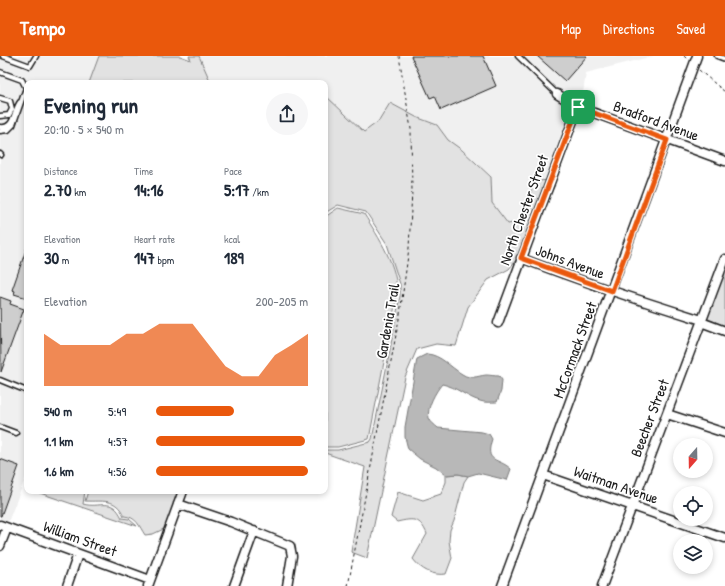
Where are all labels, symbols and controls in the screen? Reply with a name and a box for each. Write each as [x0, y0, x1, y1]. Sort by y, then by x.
text: Tempo [20, 15, 65, 41]
text: Map [561, 19, 581, 38]
text: Directions [603, 19, 654, 38]
text: Saved [676, 19, 705, 38]
text: Evening run [44, 90, 138, 120]
pin [561, 90, 595, 124]
button: share [266, 93, 308, 135]
street label: Bradford Avenue [610, 95, 702, 146]
icon: arrive [567, 96, 589, 118]
text: 20:10 · 5 × 540 m [44, 120, 124, 138]
street label: North Chester Street [494, 151, 554, 268]
text: Distance [44, 164, 78, 178]
text: Time [134, 164, 153, 178]
text: Pace [224, 164, 242, 178]
text: 2.70 [44, 178, 72, 201]
text: 14:16 [134, 178, 163, 201]
text: 5:17 [224, 178, 250, 201]
text: km [72, 185, 86, 199]
text: /km [250, 185, 269, 199]
text: Elevation [44, 232, 81, 246]
text: Heart rate [134, 232, 175, 246]
text: kcal [224, 232, 240, 246]
street label: Johns Avenue [533, 239, 608, 284]
text: 30 [44, 246, 59, 269]
text: 147 [134, 246, 155, 269]
text: 189 [224, 246, 244, 269]
text: m [59, 253, 69, 267]
text: bpm [155, 253, 174, 267]
street label: Gardenia Trail [371, 282, 404, 360]
text: Elevation [44, 292, 87, 310]
text: 200–205 m [256, 292, 308, 310]
street label: McCormack Street [547, 298, 602, 401]
street label: Beecher Street [625, 375, 674, 460]
text: 540 m [44, 402, 72, 420]
text: 5:49 [108, 402, 126, 420]
text: 1.1 km [44, 432, 73, 450]
text: 4:57 [108, 432, 128, 450]
north arrow [673, 438, 713, 478]
map controls [673, 438, 713, 574]
street label: Waitman Avenue [571, 460, 661, 509]
text: 1.6 km [44, 462, 74, 480]
text: 4:56 [108, 462, 127, 480]
button: locate [673, 486, 713, 526]
street label: William Street [40, 516, 121, 562]
button: layers [673, 534, 713, 574]

